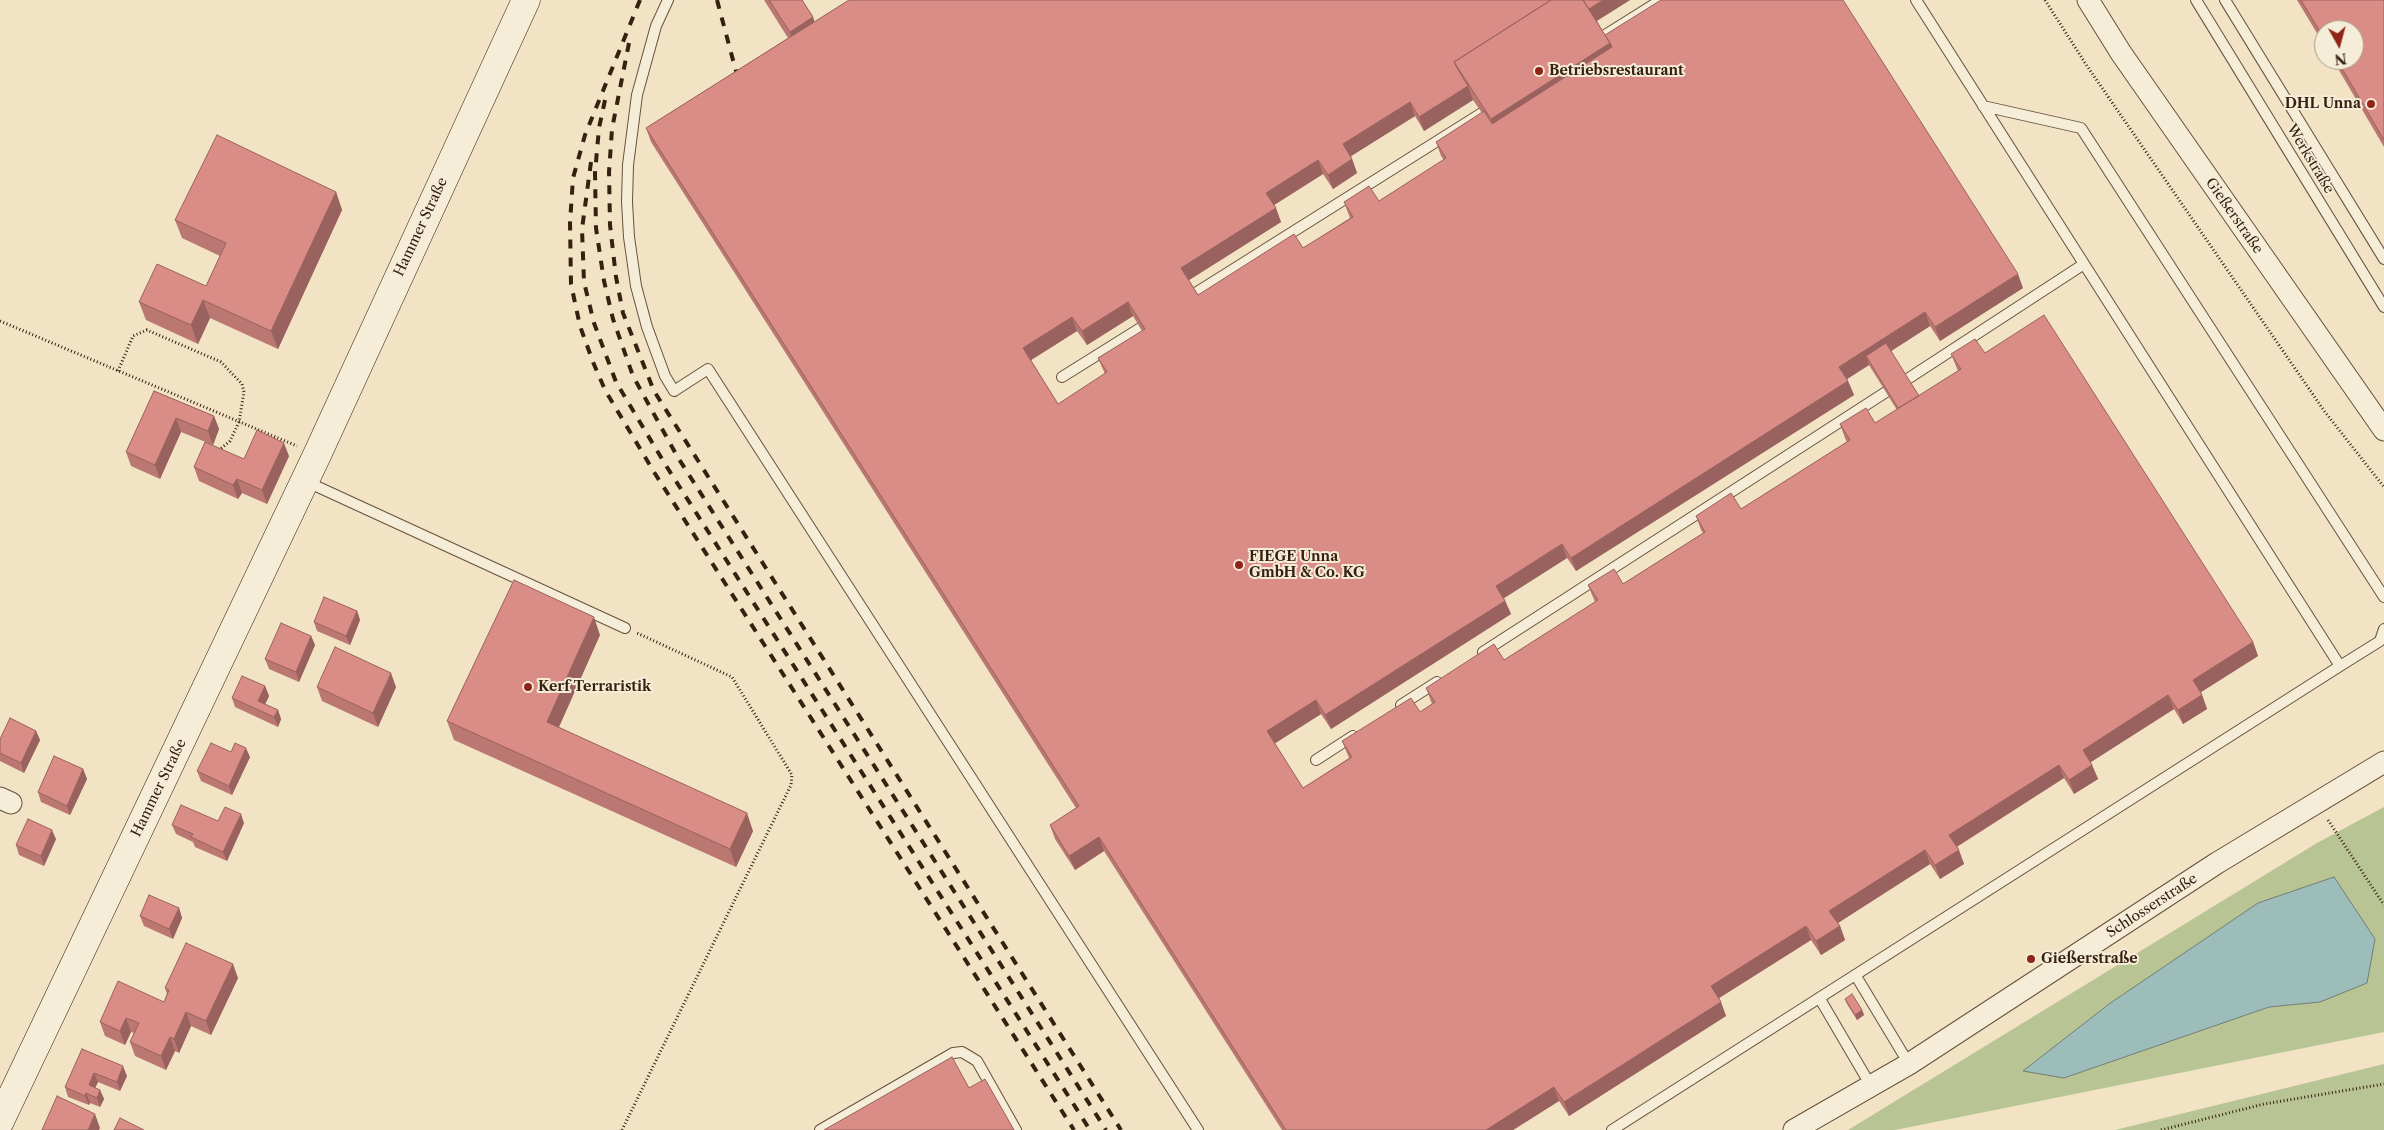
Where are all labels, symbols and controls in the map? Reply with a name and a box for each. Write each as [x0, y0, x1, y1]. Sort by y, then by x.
north arrow [2314, 20, 2364, 70]
text: N [2334, 49, 2348, 69]
place label: Betriebsrestaurant [1549, 63, 1684, 79]
marker: Betriebsrestaurant [1533, 65, 1545, 77]
place label: DHL Unna [2285, 96, 2361, 112]
marker: DHL Unna [2365, 98, 2377, 110]
street label: Werkstraße [2283, 121, 2337, 197]
street label: Hammer Straße [391, 175, 451, 279]
street label: Gießerstraße [2202, 175, 2266, 257]
place label: FIEGE Unna GmbH & Co. KG [1249, 549, 1365, 582]
marker: FIEGE Unna GmbH & Co. KG [1233, 559, 1245, 571]
place label: Kerf Terraristik [538, 679, 651, 695]
marker: Kerf Terraristik [522, 681, 534, 693]
street label: Hammer Straße [128, 736, 190, 840]
street label: Schlosserstraße [2103, 870, 2201, 942]
place label: Gießerstraße [2041, 951, 2138, 967]
marker: Gießerstraße [2025, 953, 2037, 965]

